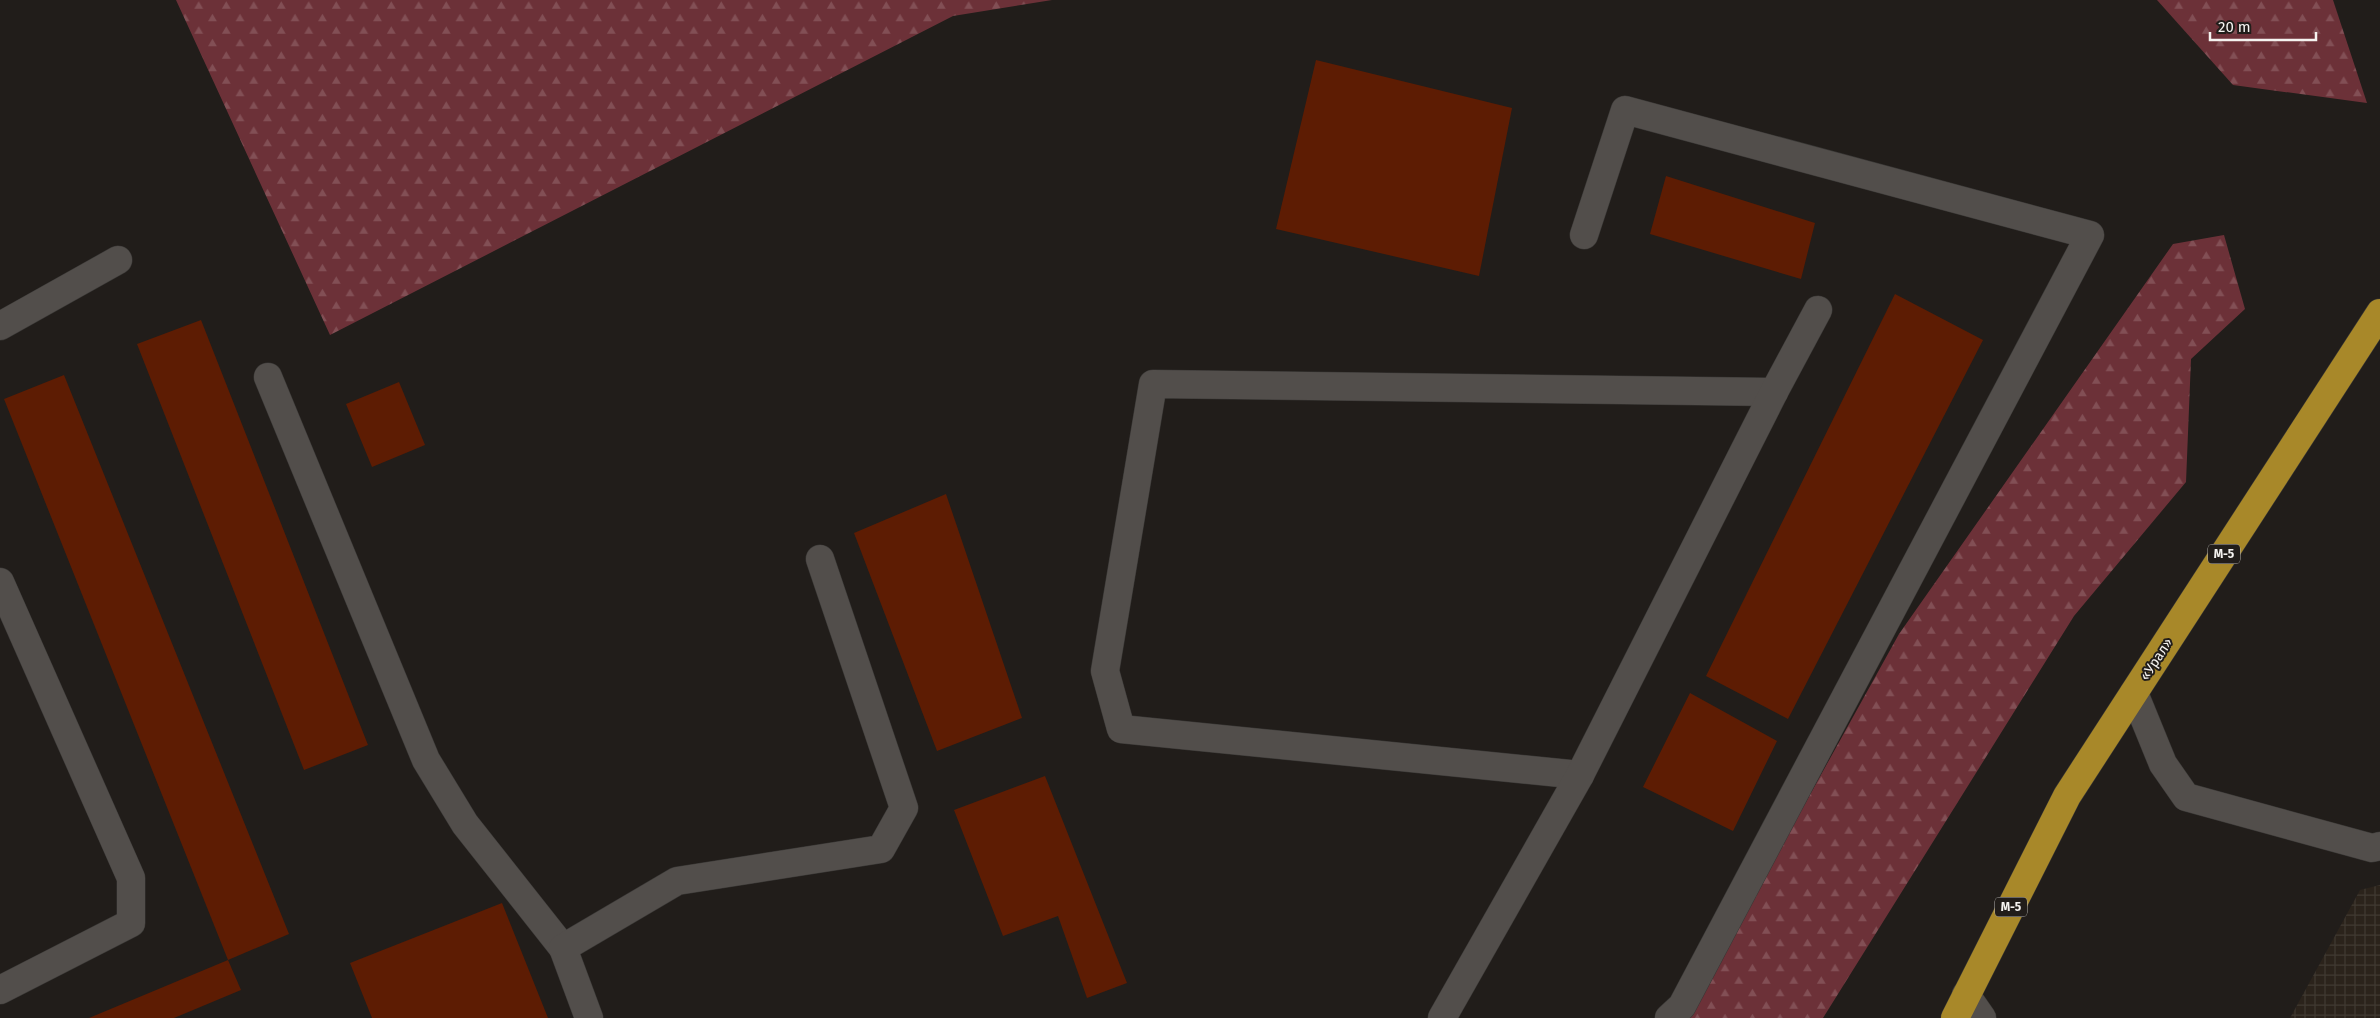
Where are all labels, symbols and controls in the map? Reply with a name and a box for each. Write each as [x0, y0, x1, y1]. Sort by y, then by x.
scale bar [2210, 10, 2316, 42]
text: 20 m [2218, 18, 2251, 36]
road number: М-5 [2208, 544, 2240, 564]
street label: «Урал» [2136, 635, 2176, 684]
road number: М-5 [1995, 898, 2027, 916]

